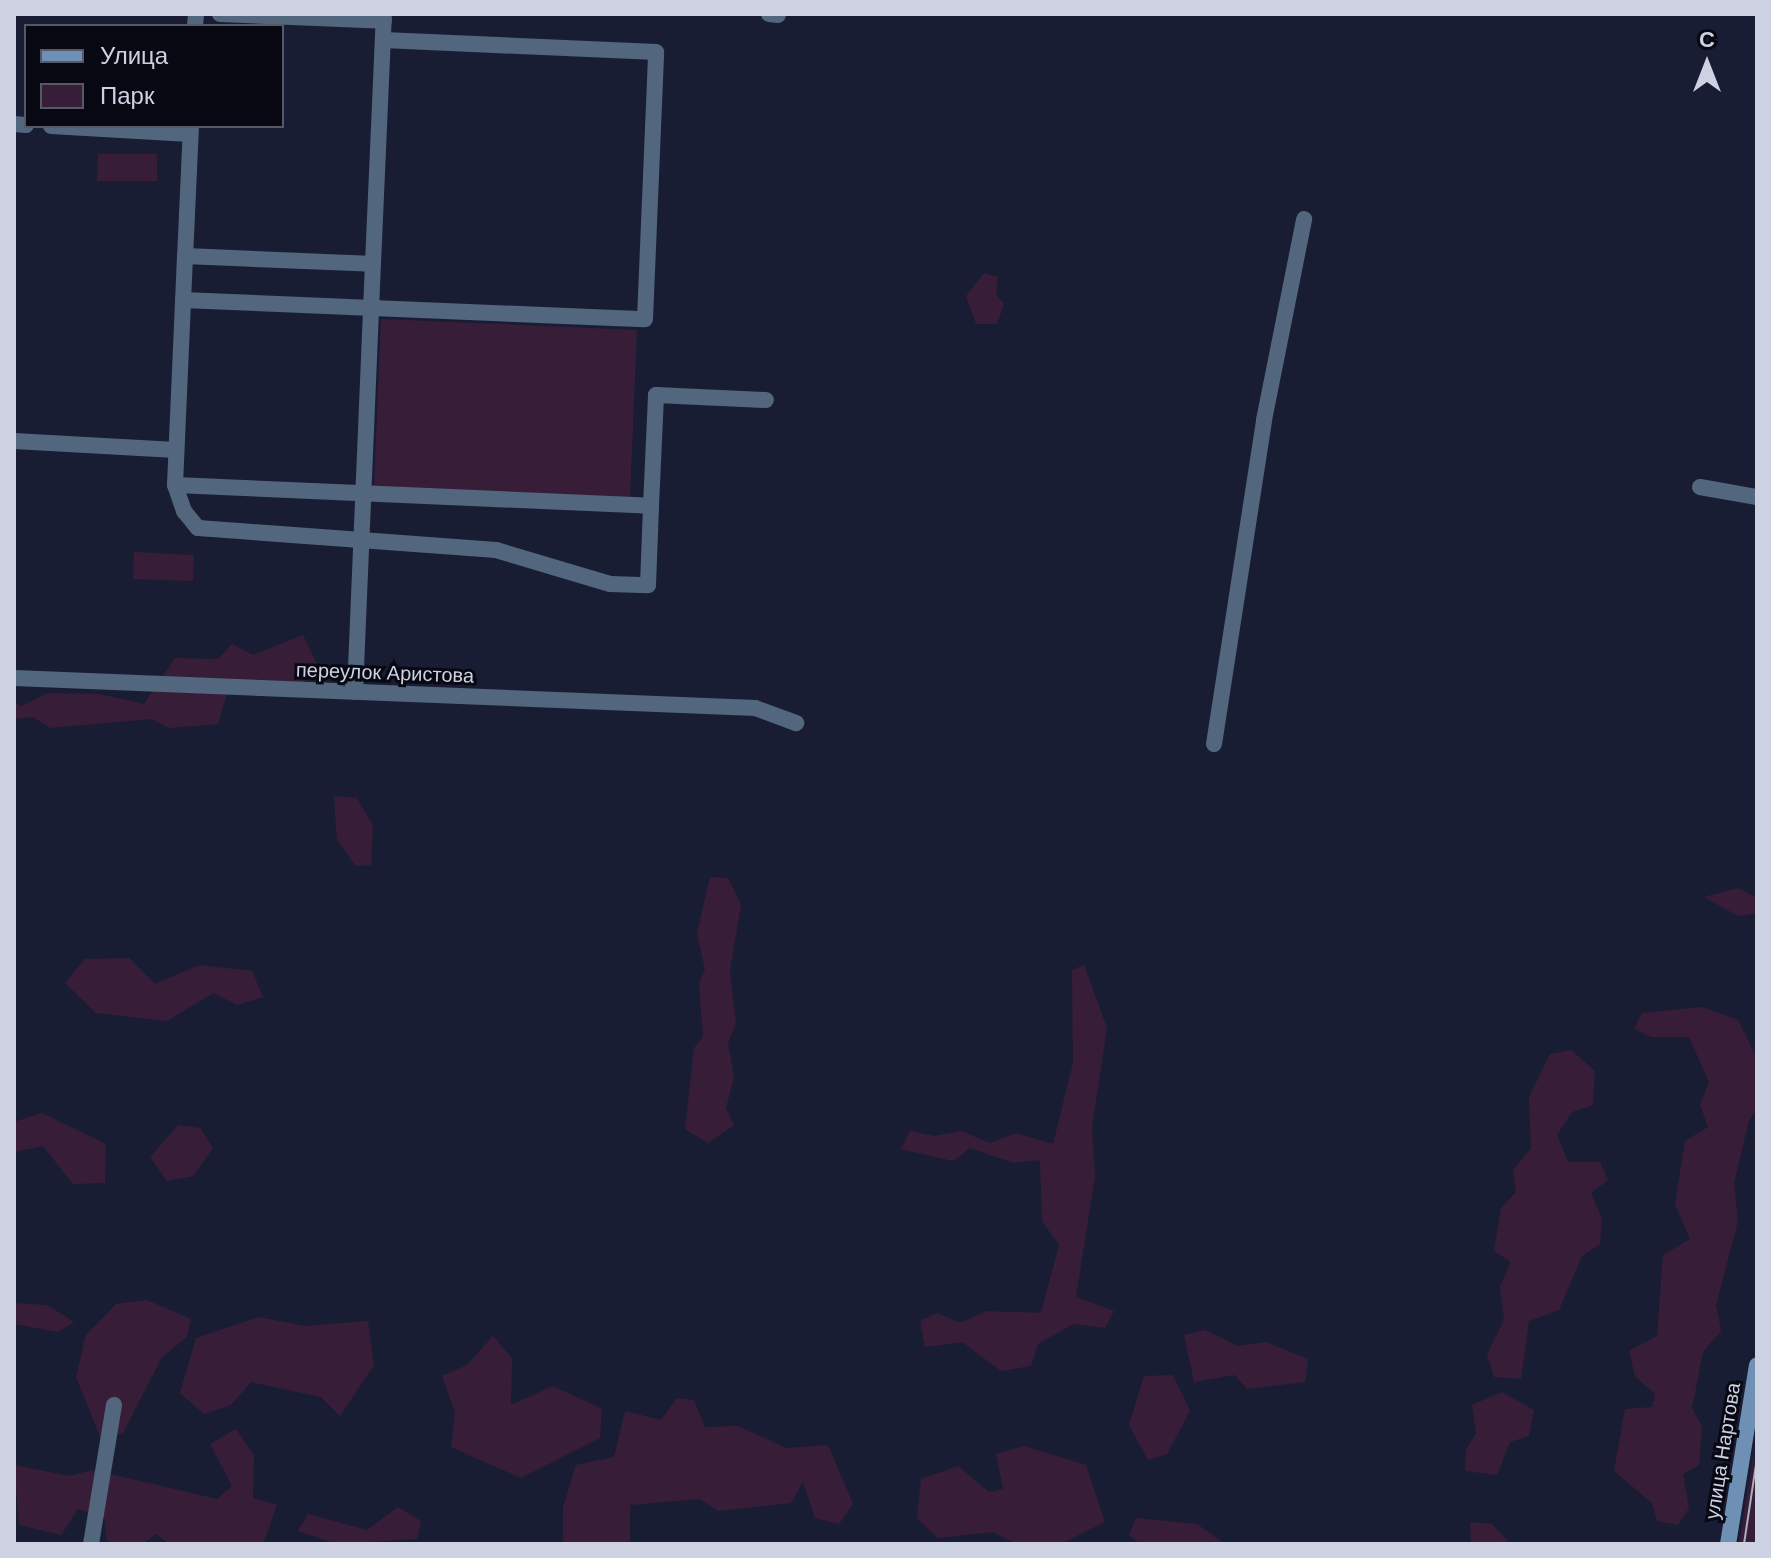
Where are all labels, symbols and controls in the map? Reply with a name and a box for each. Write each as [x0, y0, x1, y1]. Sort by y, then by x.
legend [24, 24, 284, 128]
north arrow [1667, 24, 1747, 104]
text: С [1699, 27, 1715, 52]
text: Улица [100, 42, 168, 69]
text: Парк [100, 82, 154, 109]
street label: переулок Аристова [296, 658, 474, 688]
street label: улица Нартова [1700, 1381, 1746, 1521]

